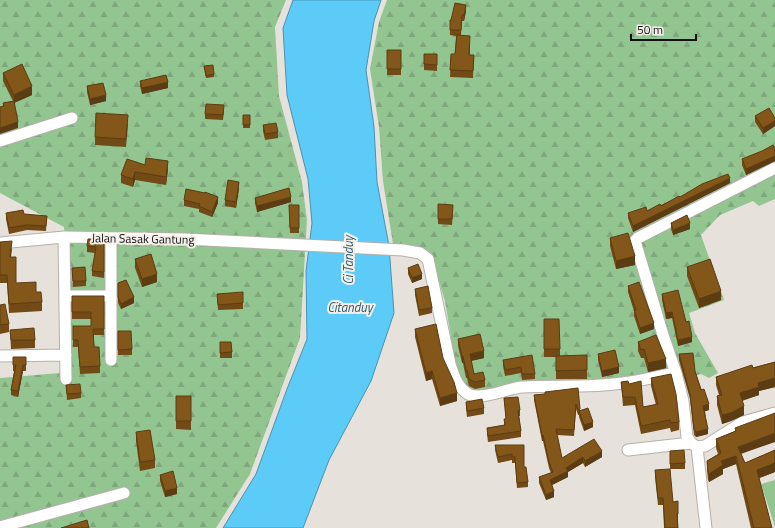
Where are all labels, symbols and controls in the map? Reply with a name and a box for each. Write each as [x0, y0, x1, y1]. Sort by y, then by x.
scale bar [631, 16, 696, 42]
text: 50 m [637, 20, 663, 39]
street label: Jalan Sasak Gantung [91, 228, 195, 249]
water label: Ci Tanduy [338, 233, 358, 285]
water label: Citanduy [327, 297, 375, 317]

